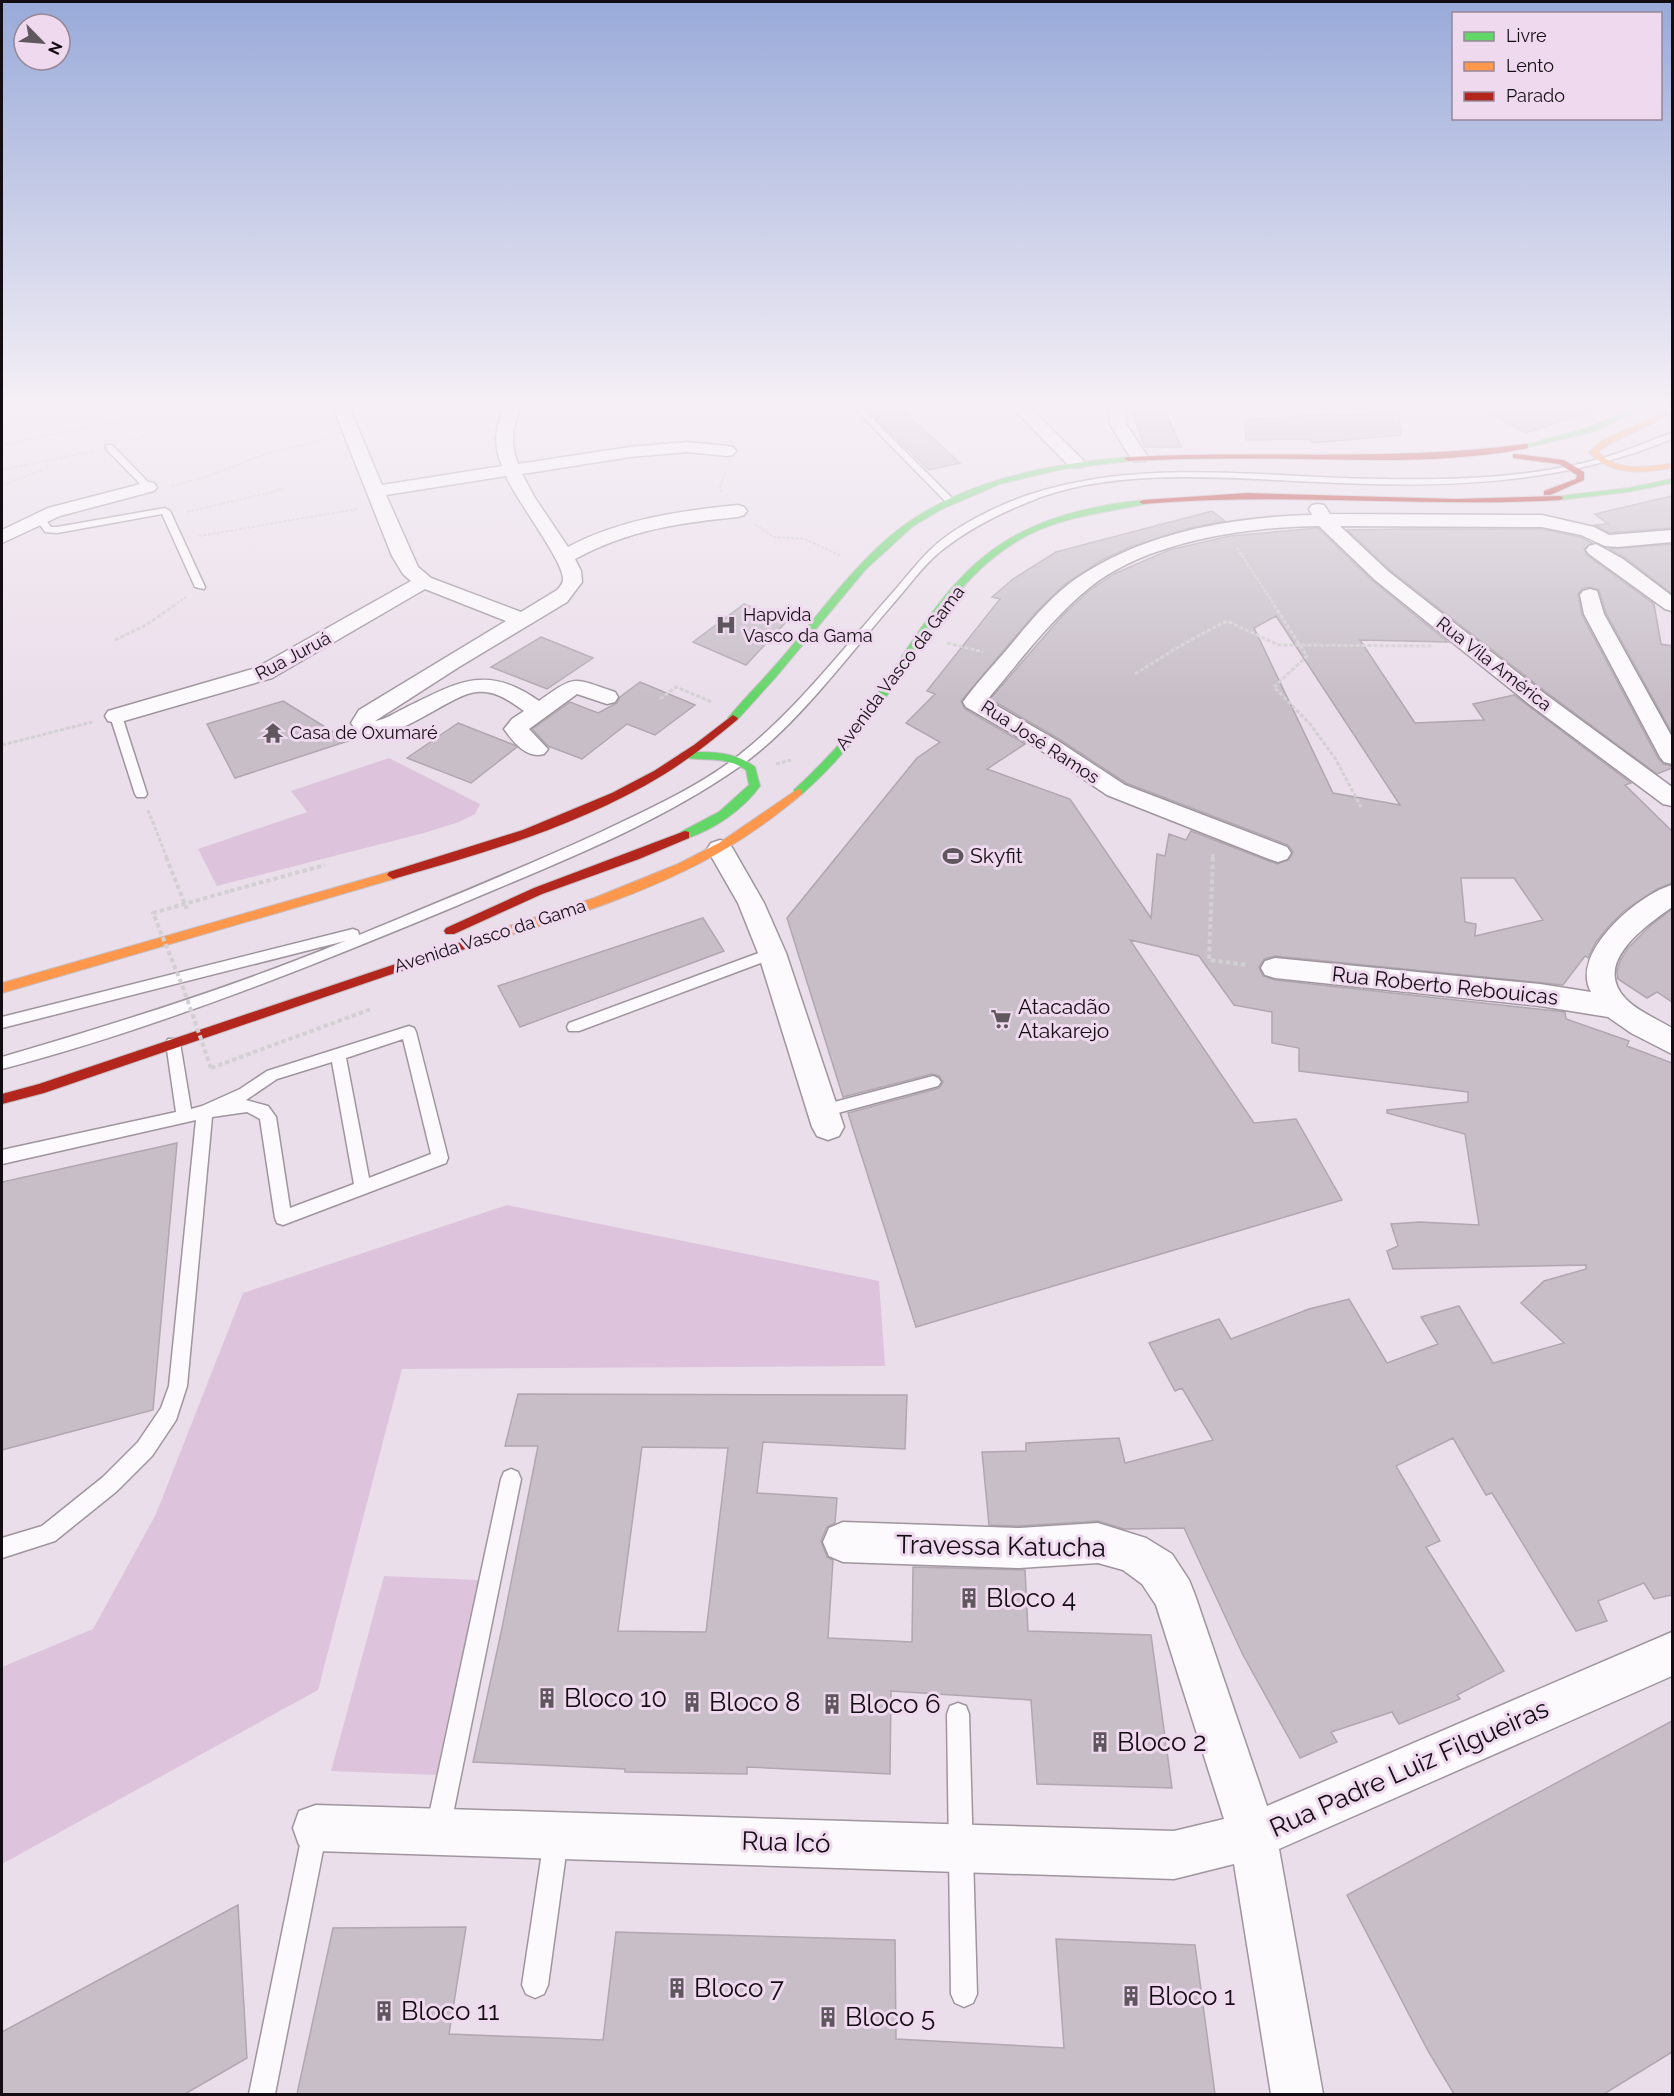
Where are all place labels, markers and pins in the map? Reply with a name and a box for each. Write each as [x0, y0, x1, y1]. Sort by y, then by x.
place label: Hapvida Vasco da Gama [743, 604, 873, 646]
hospital icon: Hapvida Vasco da Gama [714, 613, 738, 637]
temple icon: Casa de Oxumaré [261, 721, 285, 745]
place label: Casa de Oxumaré [290, 722, 438, 743]
place label: Skyfit [970, 843, 1023, 868]
sports icon: Skyfit [941, 844, 965, 868]
place label: Atacadão Atakarejo [1018, 994, 1110, 1043]
supermarket icon: Atacadão Atakarejo [989, 1007, 1013, 1031]
place label: Bloco 4 [986, 1583, 1076, 1613]
building icon: Bloco 4 [957, 1586, 981, 1610]
place label: Bloco 10 [564, 1683, 667, 1713]
building icon: Bloco 10 [535, 1686, 559, 1710]
place label: Bloco 8 [709, 1687, 801, 1717]
place label: Bloco 6 [849, 1689, 941, 1719]
building icon: Bloco 8 [680, 1690, 704, 1714]
building icon: Bloco 6 [820, 1692, 844, 1716]
place label: Bloco 2 [1117, 1727, 1207, 1757]
building icon: Bloco 2 [1088, 1730, 1112, 1754]
place label: Bloco 7 [694, 1973, 784, 2003]
building icon: Bloco 7 [665, 1976, 689, 2000]
place label: Bloco 1 [1148, 1981, 1235, 2011]
building icon: Bloco 1 [1119, 1984, 1143, 2008]
place label: Bloco 11 [401, 1996, 499, 2026]
building icon: Bloco 11 [372, 1999, 396, 2023]
place label: Bloco 5 [845, 2002, 935, 2032]
building icon: Bloco 5 [816, 2005, 840, 2029]

